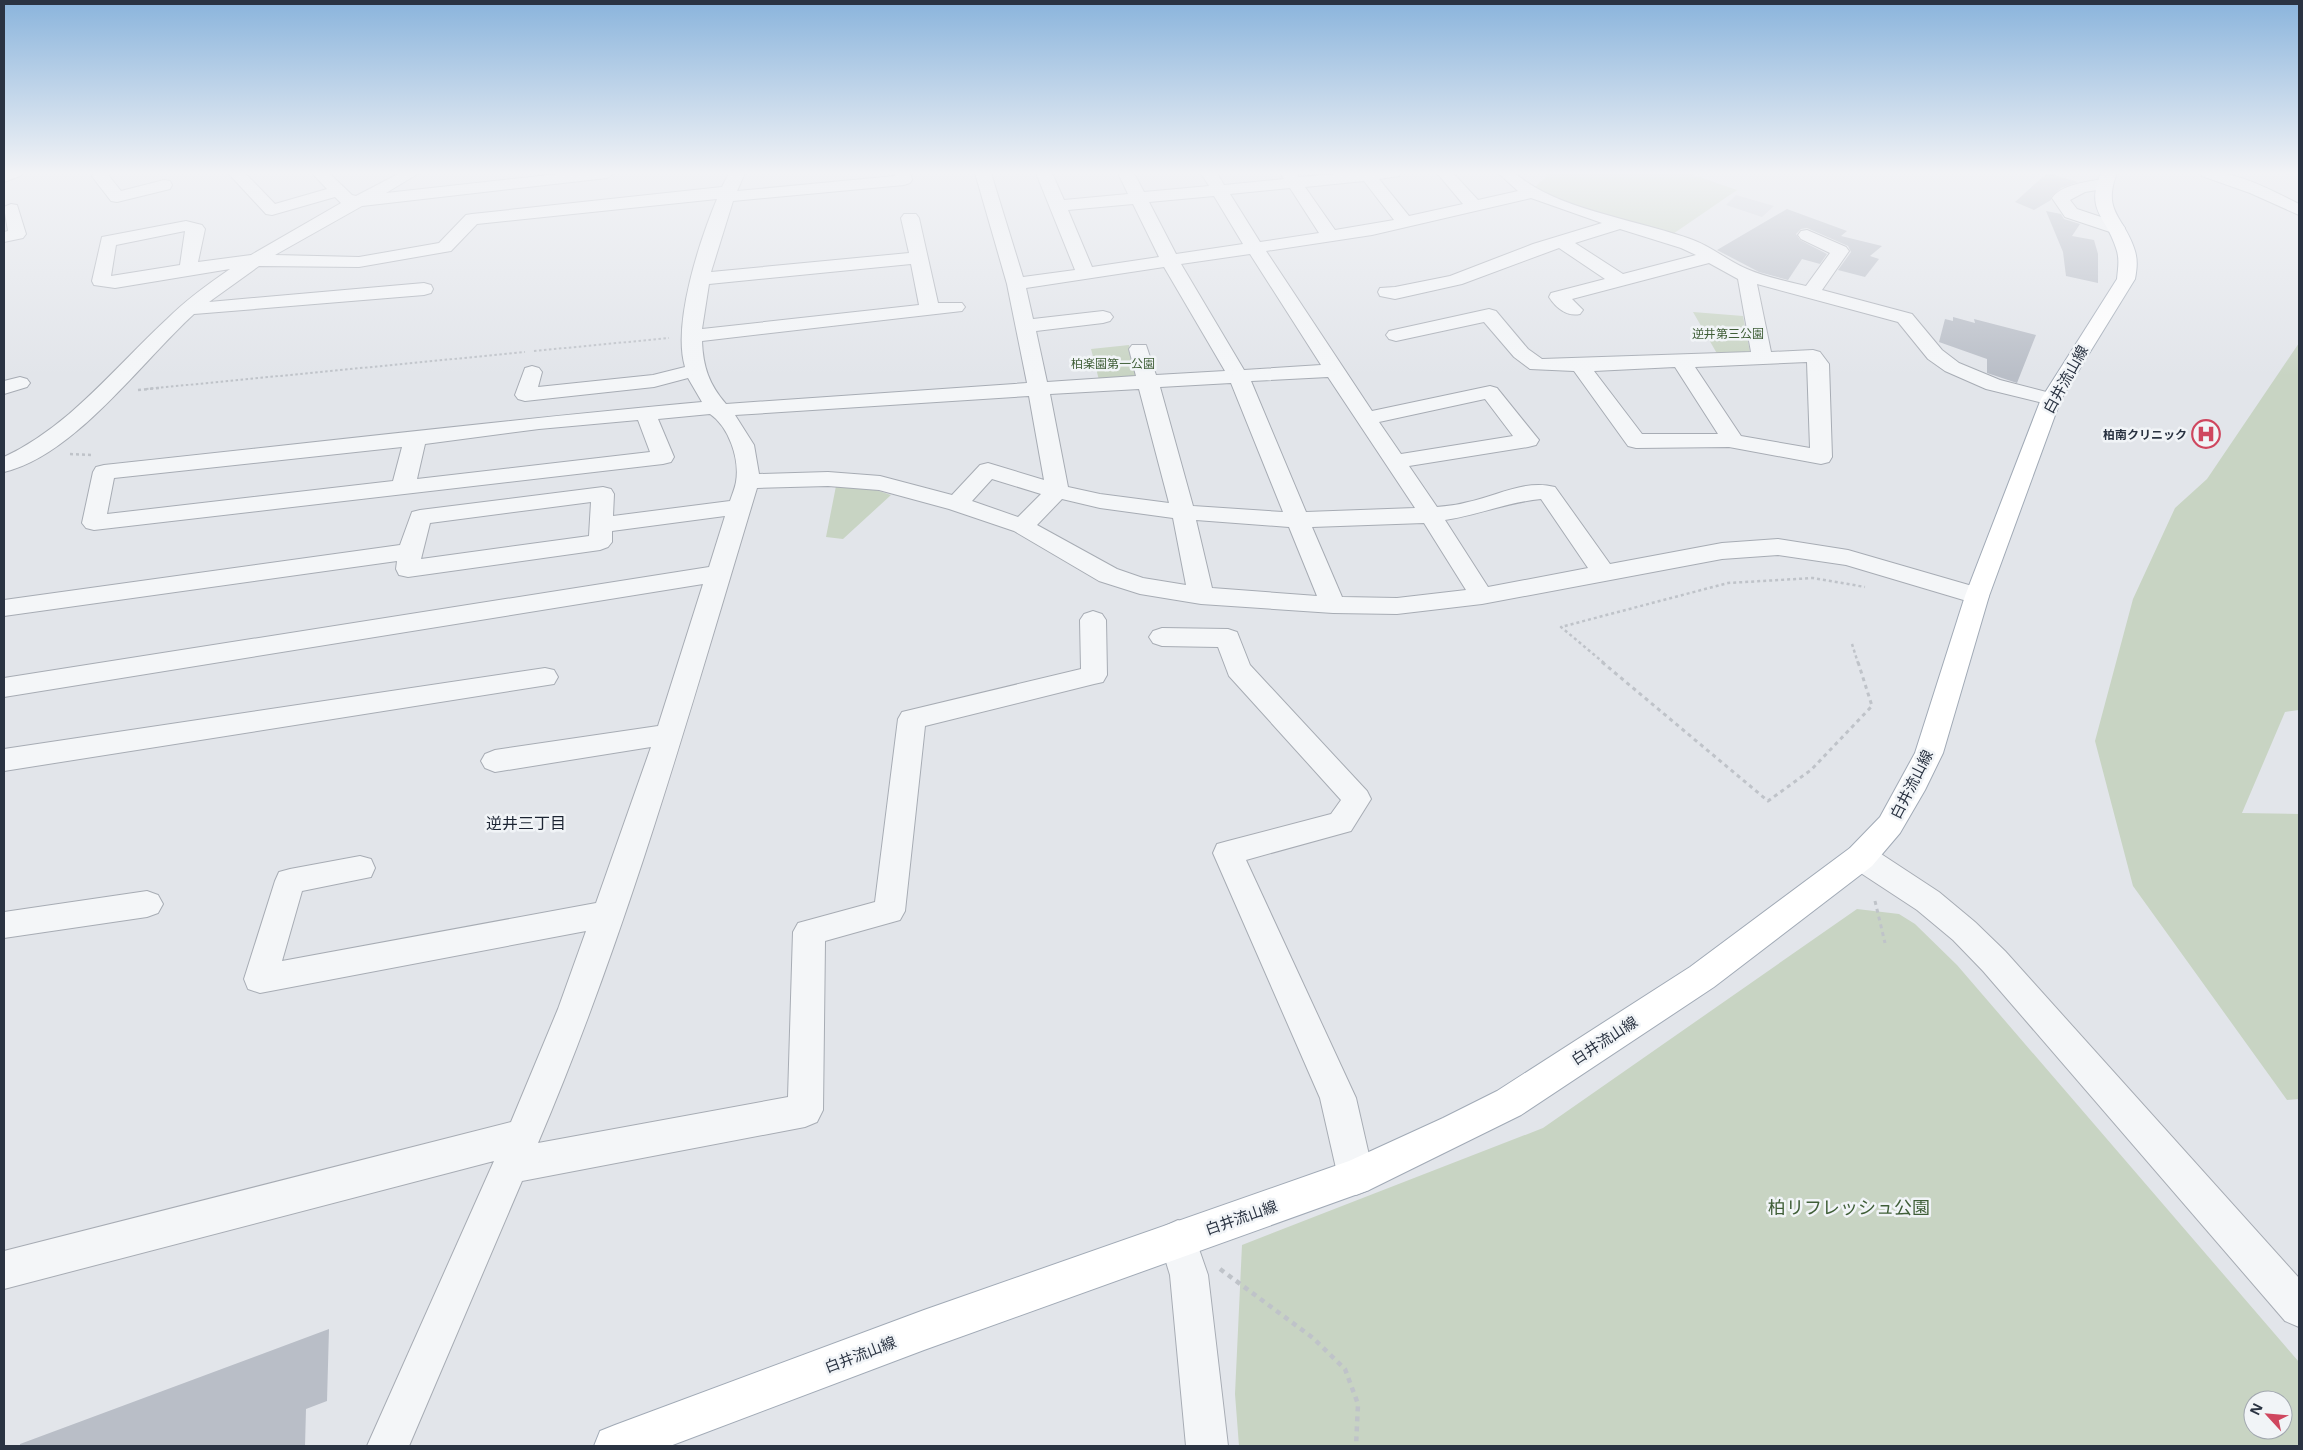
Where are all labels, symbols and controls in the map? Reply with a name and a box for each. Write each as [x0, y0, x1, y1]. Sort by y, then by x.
park label: 逆井第三公園 [1692, 325, 1764, 342]
street label: 白井流山線 [2038, 341, 2092, 417]
park label: 柏楽園第一公園 [1071, 355, 1155, 372]
hospital icon: 柏南クリニック [2191, 419, 2221, 449]
place label: 柏南クリニック [2103, 426, 2187, 443]
street label: 白井流山線 [1885, 746, 1937, 822]
district label: 逆井三丁目 [486, 812, 566, 834]
street label: 白井流山線 [1567, 1011, 1641, 1069]
street label: 白井流山線 [1202, 1195, 1280, 1239]
park label: 柏リフレッシュ公園 [1768, 1195, 1930, 1219]
street label: 白井流山線 [821, 1331, 899, 1377]
north arrow [2243, 1390, 2293, 1440]
text: N [2245, 1400, 2267, 1418]

